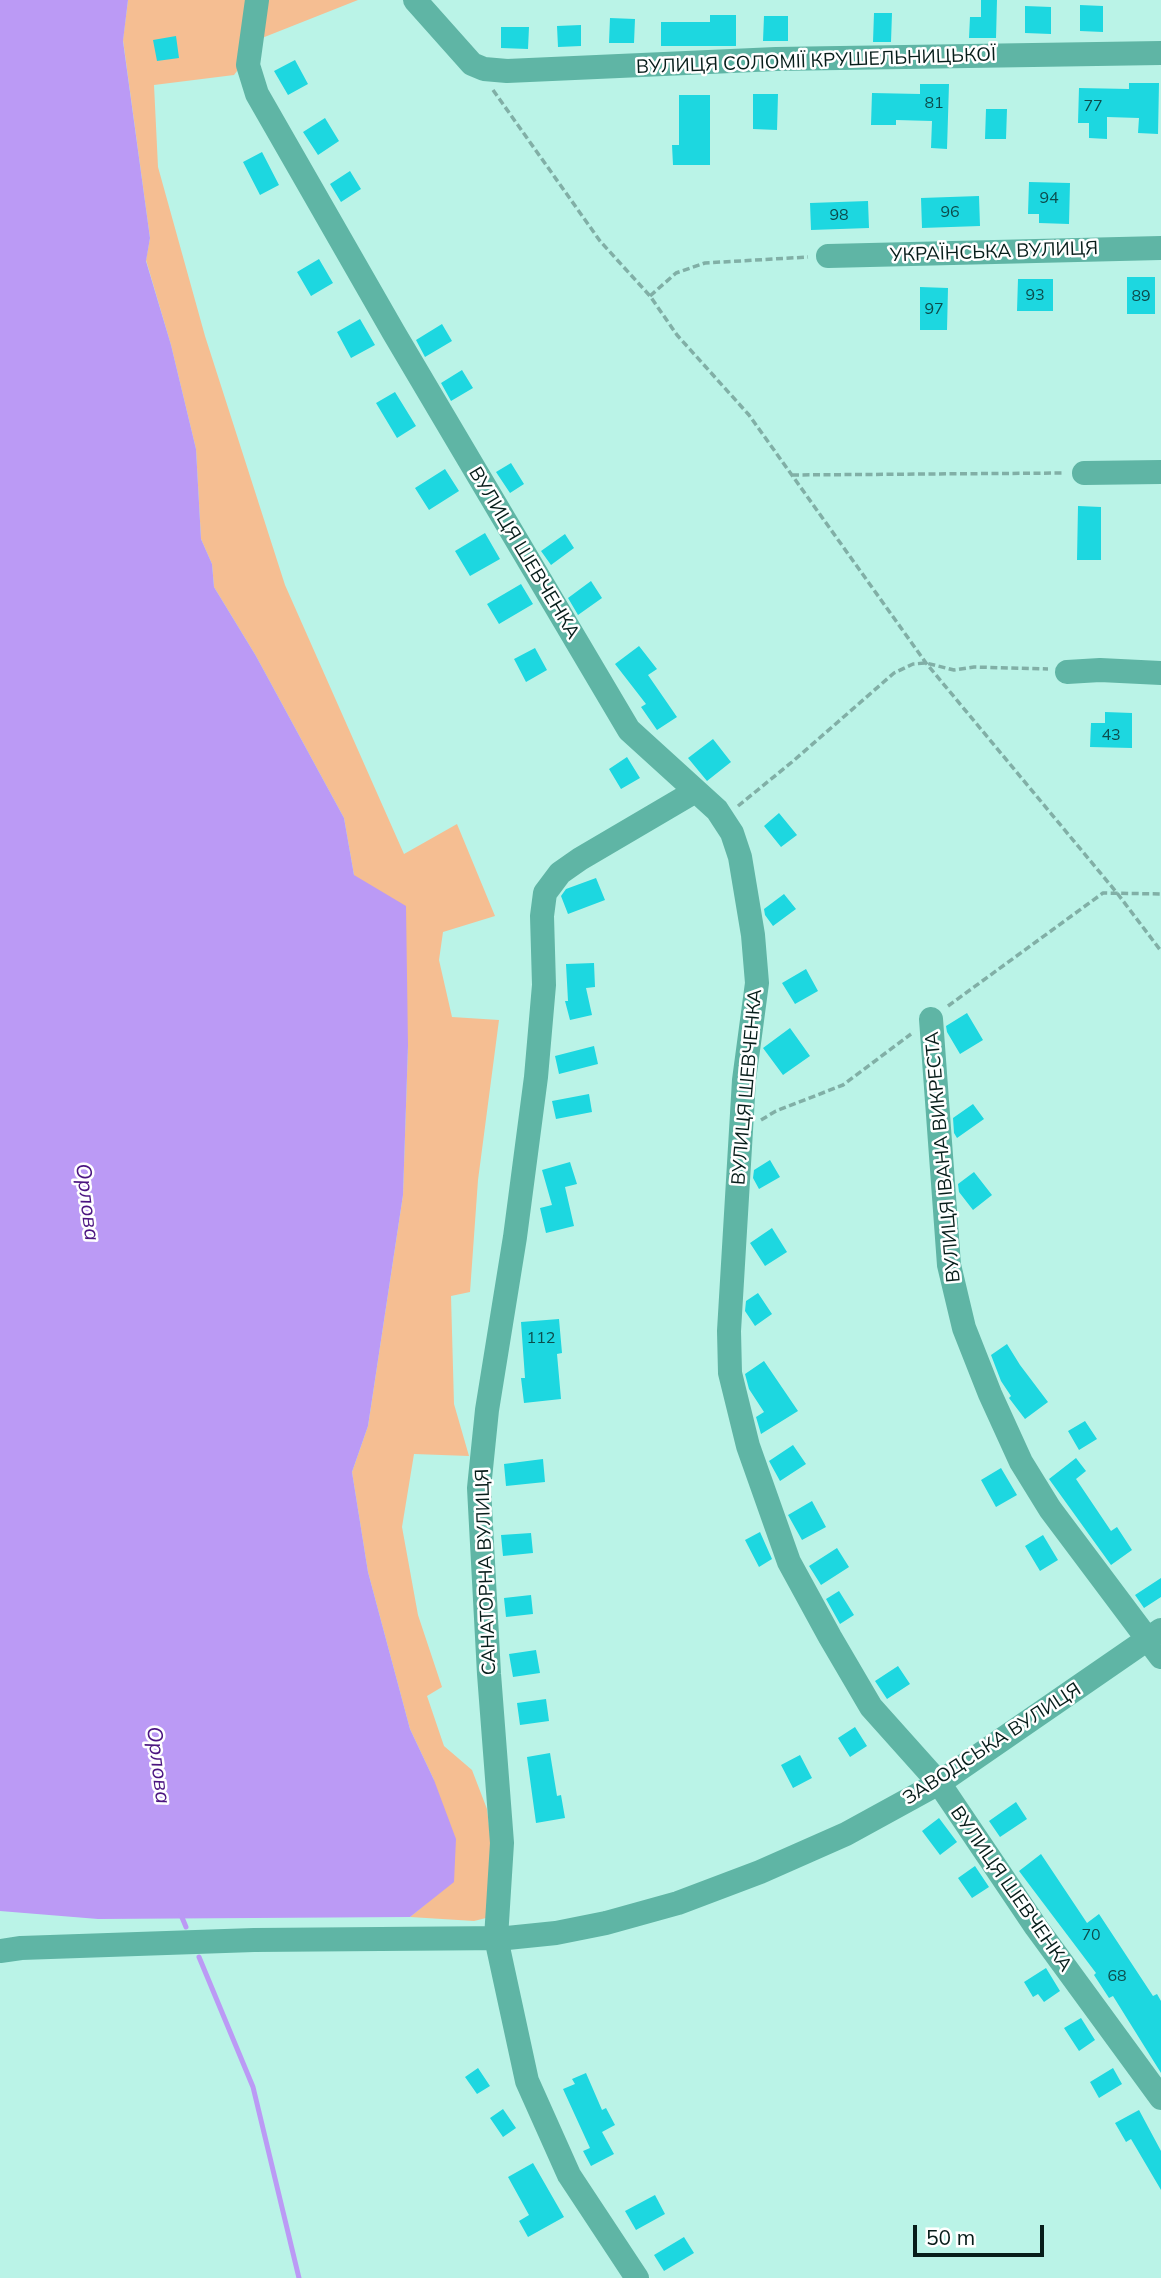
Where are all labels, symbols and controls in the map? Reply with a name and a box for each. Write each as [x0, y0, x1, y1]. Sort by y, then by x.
street label: ВУЛИЦЯ СОЛОМІЇ КРУШЕЛЬНИЦЬКОЇ [636, 43, 996, 79]
house number: 81 [924, 93, 944, 113]
house number: 77 [1083, 96, 1103, 116]
house number: 94 [1039, 188, 1059, 208]
house number: 96 [940, 202, 960, 222]
house number: 98 [829, 205, 849, 225]
street label: УКРАЇНСЬКА ВУЛИЦЯ [889, 237, 1099, 267]
house number: 93 [1025, 285, 1045, 305]
house number: 89 [1131, 286, 1151, 306]
house number: 97 [924, 299, 944, 319]
street label: ВУЛИЦЯ ШЕВЧЕНКА [464, 463, 584, 643]
house number: 43 [1101, 725, 1121, 745]
street label: ВУЛИЦЯ ШЕВЧЕНКА [727, 988, 767, 1186]
street label: ВУЛИЦЯ ІВАНА ВИКРЕСТА [921, 1031, 965, 1283]
water label: Орлова [70, 1162, 104, 1242]
house number: 112 [527, 1328, 555, 1348]
street label: САНАТОРНА ВУЛИЦЯ [471, 1468, 501, 1676]
street label: ЗАВОДСЬКА ВУЛИЦЯ [899, 1678, 1085, 1810]
water label: Орлова [141, 1725, 175, 1805]
street label: ВУЛИЦЯ ШЕВЧЕНКА [945, 1802, 1077, 1976]
house number: 70 [1081, 1925, 1101, 1945]
house number: 68 [1107, 1966, 1127, 1986]
scale bar [916, 2212, 1047, 2256]
text: 50 m [926, 2224, 975, 2250]

